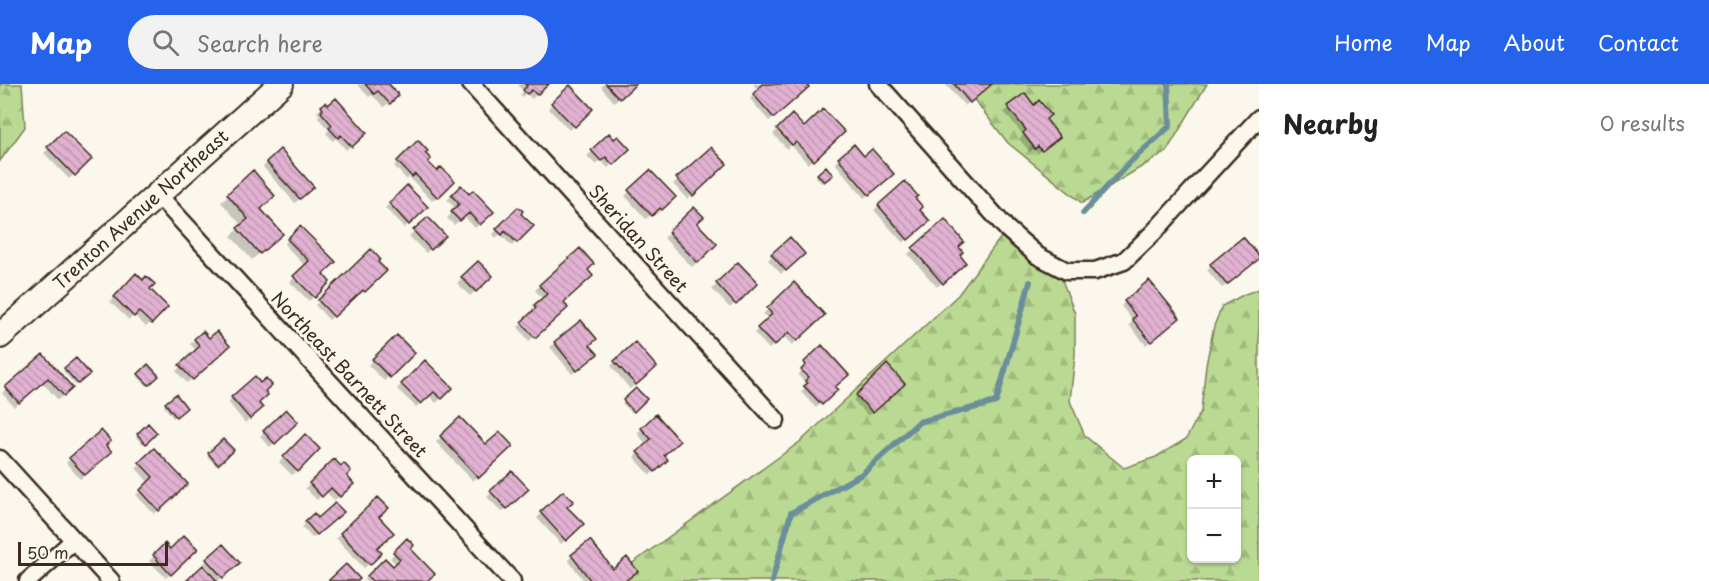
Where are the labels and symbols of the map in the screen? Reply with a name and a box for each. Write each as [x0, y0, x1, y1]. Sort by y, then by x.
street label: Trenton Avenue Northeast [46, 123, 234, 295]
street label: Sheridan Street [583, 178, 695, 298]
street label: Northeast Barnett Street [266, 285, 434, 463]
scale bar [18, 539, 168, 566]

